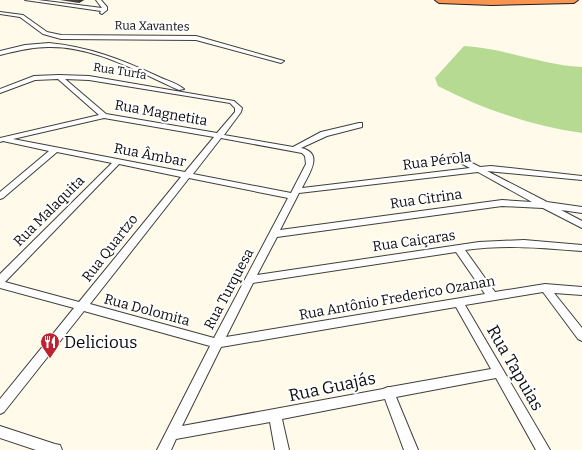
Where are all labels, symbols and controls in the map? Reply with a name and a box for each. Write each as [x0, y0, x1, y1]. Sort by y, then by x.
street label: Rua Xavantes [114, 18, 190, 34]
street label: Rua Turfa [92, 60, 148, 82]
street label: Rua Magnetita [113, 96, 209, 130]
street label: Rua Âmbar [113, 139, 188, 170]
street label: Rua Pérola [402, 148, 473, 174]
street label: Rua Malaquita [10, 172, 88, 250]
street label: Rua Citrina [389, 185, 463, 212]
street label: Rua Quartzo [78, 211, 142, 285]
street label: Rua Caiçaras [372, 227, 456, 255]
street label: Rua Turquesa [201, 245, 258, 332]
street label: Rua Antônio Frederico Ozanan [298, 272, 496, 324]
street label: Rua Dolomita [102, 290, 192, 330]
street label: Rua Tapuias [482, 321, 548, 415]
restaurant icon: Delicious [39, 331, 61, 359]
place label: Delicious [64, 332, 137, 353]
street label: Rua Guajás [287, 368, 377, 406]

